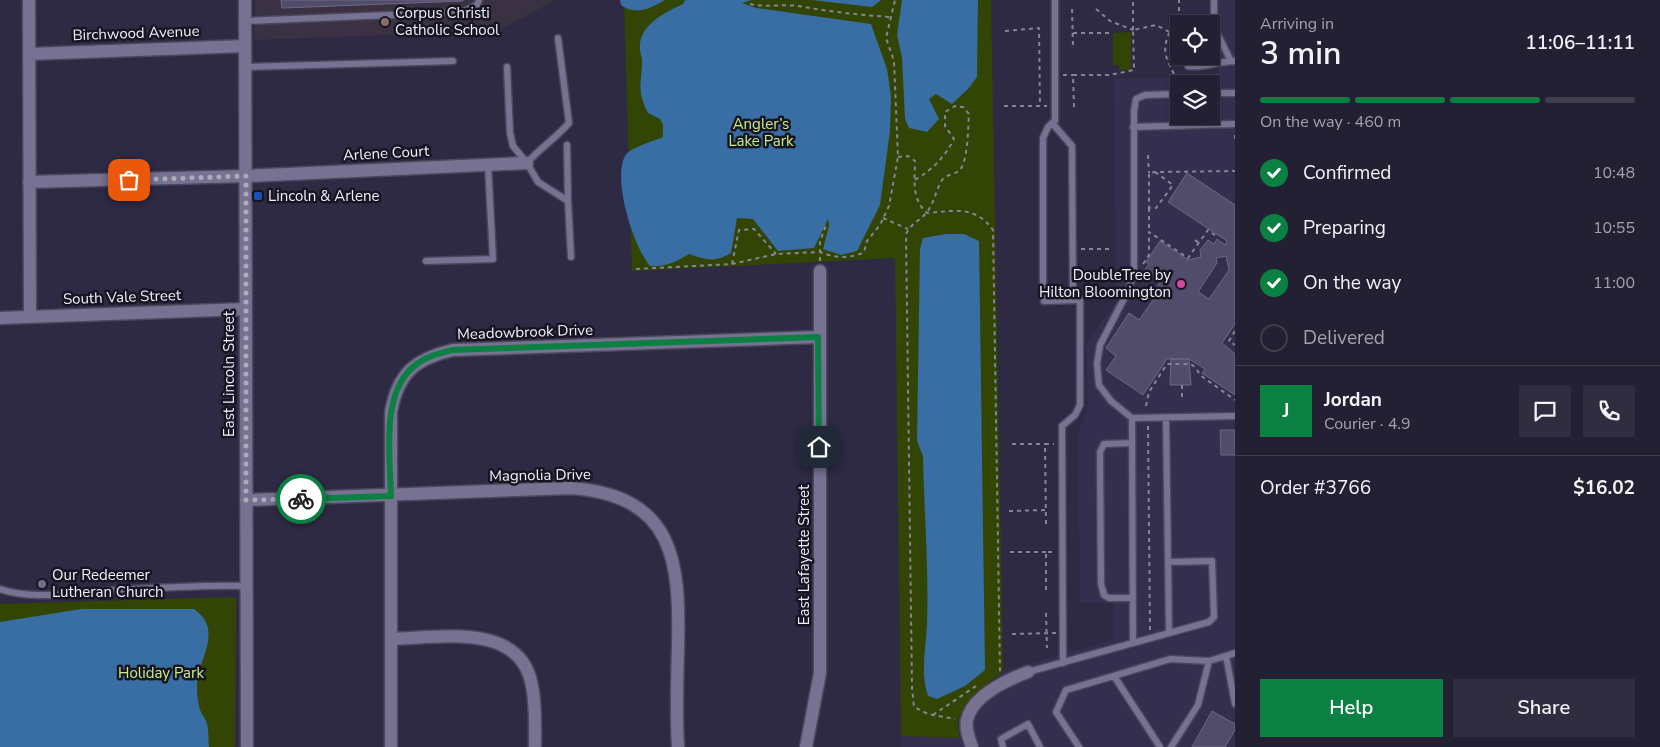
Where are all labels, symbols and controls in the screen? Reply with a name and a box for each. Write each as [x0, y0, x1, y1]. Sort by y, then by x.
place label: Corpus Christi Catholic School [395, 3, 500, 40]
text: Arriving in [1260, 13, 1334, 35]
map controls [1170, 15, 1220, 125]
button: locate [1170, 15, 1220, 65]
marker: Corpus Christi Catholic School [379, 16, 391, 28]
street label: Birchwood Avenue [72, 21, 200, 45]
text: 11:06–11:11 [1525, 30, 1635, 56]
text: 3 min [1260, 32, 1342, 75]
button: layers [1170, 75, 1220, 125]
text: On the way · 460 m [1260, 111, 1401, 133]
park label: Angler’s Lake Park [728, 114, 794, 151]
street label: Arlene Court [342, 141, 430, 165]
pin [108, 159, 150, 201]
icon: check [1260, 159, 1288, 187]
text: Confirmed [1303, 160, 1391, 186]
text: 10:48 [1593, 162, 1635, 184]
icon: bag [115, 166, 143, 194]
place label: Lincoln & Arlene [268, 186, 380, 206]
marker: Lincoln & Arlene [252, 190, 264, 202]
icon: check [1260, 214, 1288, 242]
text: Preparing [1303, 215, 1386, 241]
text: 10:55 [1593, 217, 1635, 239]
place label: DoubleTree by Hilton Bloomington [1039, 265, 1171, 302]
icon: check [1260, 269, 1288, 297]
text: On the way [1303, 270, 1401, 296]
text: 11:00 [1593, 272, 1635, 294]
marker: DoubleTree by Hilton Bloomington [1175, 278, 1187, 290]
street label: South Vale Street [63, 285, 182, 309]
street label: East Lincoln Street [219, 310, 239, 437]
street label: Meadowbrook Drive [457, 320, 593, 344]
text: Delivered [1303, 325, 1385, 351]
button: chat [1519, 385, 1571, 437]
button: phone [1583, 385, 1635, 437]
text: Jordan [1324, 387, 1382, 413]
text: J [1283, 398, 1289, 424]
text: Courier · 4.9 [1324, 413, 1410, 435]
pin [798, 426, 840, 468]
icon: home [805, 433, 833, 461]
street label: Magnolia Drive [489, 464, 591, 486]
courier [276, 474, 326, 524]
text: Order #3766 [1260, 475, 1371, 501]
text: $16.02 [1573, 475, 1635, 501]
street label: East Lafayette Street [794, 484, 814, 625]
icon: bike [287, 485, 315, 513]
place label: Our Redeemer Lutheran Church [52, 565, 164, 602]
marker: Our Redeemer Lutheran Church [36, 578, 48, 590]
park label: Holiday Park [118, 663, 204, 683]
button: Help [1260, 679, 1443, 737]
button: Share [1453, 679, 1635, 737]

